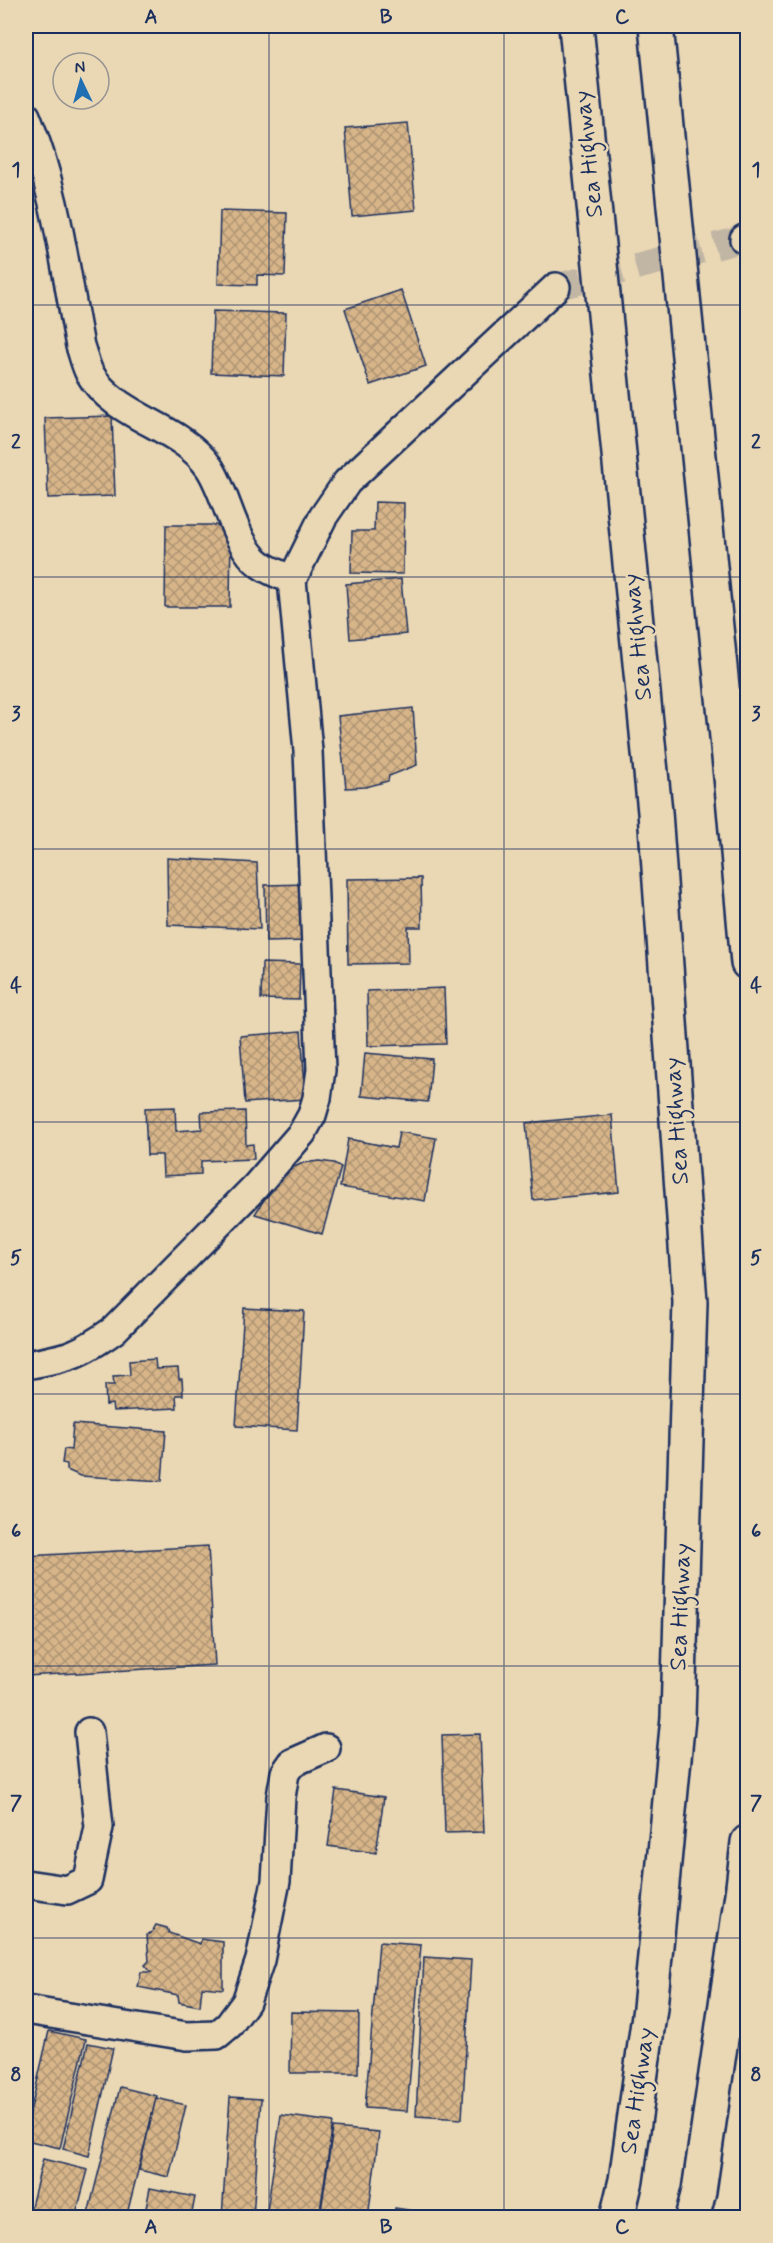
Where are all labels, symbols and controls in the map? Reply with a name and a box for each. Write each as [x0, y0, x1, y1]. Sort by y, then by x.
text: A [144, 4, 158, 31]
text: B [380, 4, 393, 31]
text: C [615, 4, 630, 31]
north arrow [51, 51, 111, 111]
text: N [74, 57, 86, 78]
street label: Sea Highway [567, 89, 614, 219]
text: 1 [12, 157, 20, 184]
text: 1 [752, 157, 760, 184]
text: 2 [11, 429, 21, 456]
text: 2 [751, 429, 761, 456]
street label: Sea Highway [616, 572, 663, 702]
text: 3 [11, 701, 21, 728]
text: 3 [751, 701, 761, 728]
text: 4 [10, 973, 22, 1000]
text: 4 [750, 973, 762, 1000]
street label: Sea Highway [657, 1056, 700, 1186]
text: 5 [10, 1245, 22, 1272]
text: 5 [750, 1245, 762, 1272]
text: 6 [11, 1518, 21, 1545]
text: 6 [751, 1518, 761, 1545]
street label: Sea Highway [663, 1543, 702, 1671]
text: 7 [10, 1790, 22, 1817]
text: 7 [750, 1790, 762, 1817]
street label: Sea Highway [614, 2026, 665, 2157]
text: 8 [10, 2062, 22, 2089]
text: 8 [750, 2062, 762, 2089]
text: A [144, 2214, 158, 2241]
text: B [380, 2214, 393, 2241]
text: C [615, 2214, 630, 2241]

